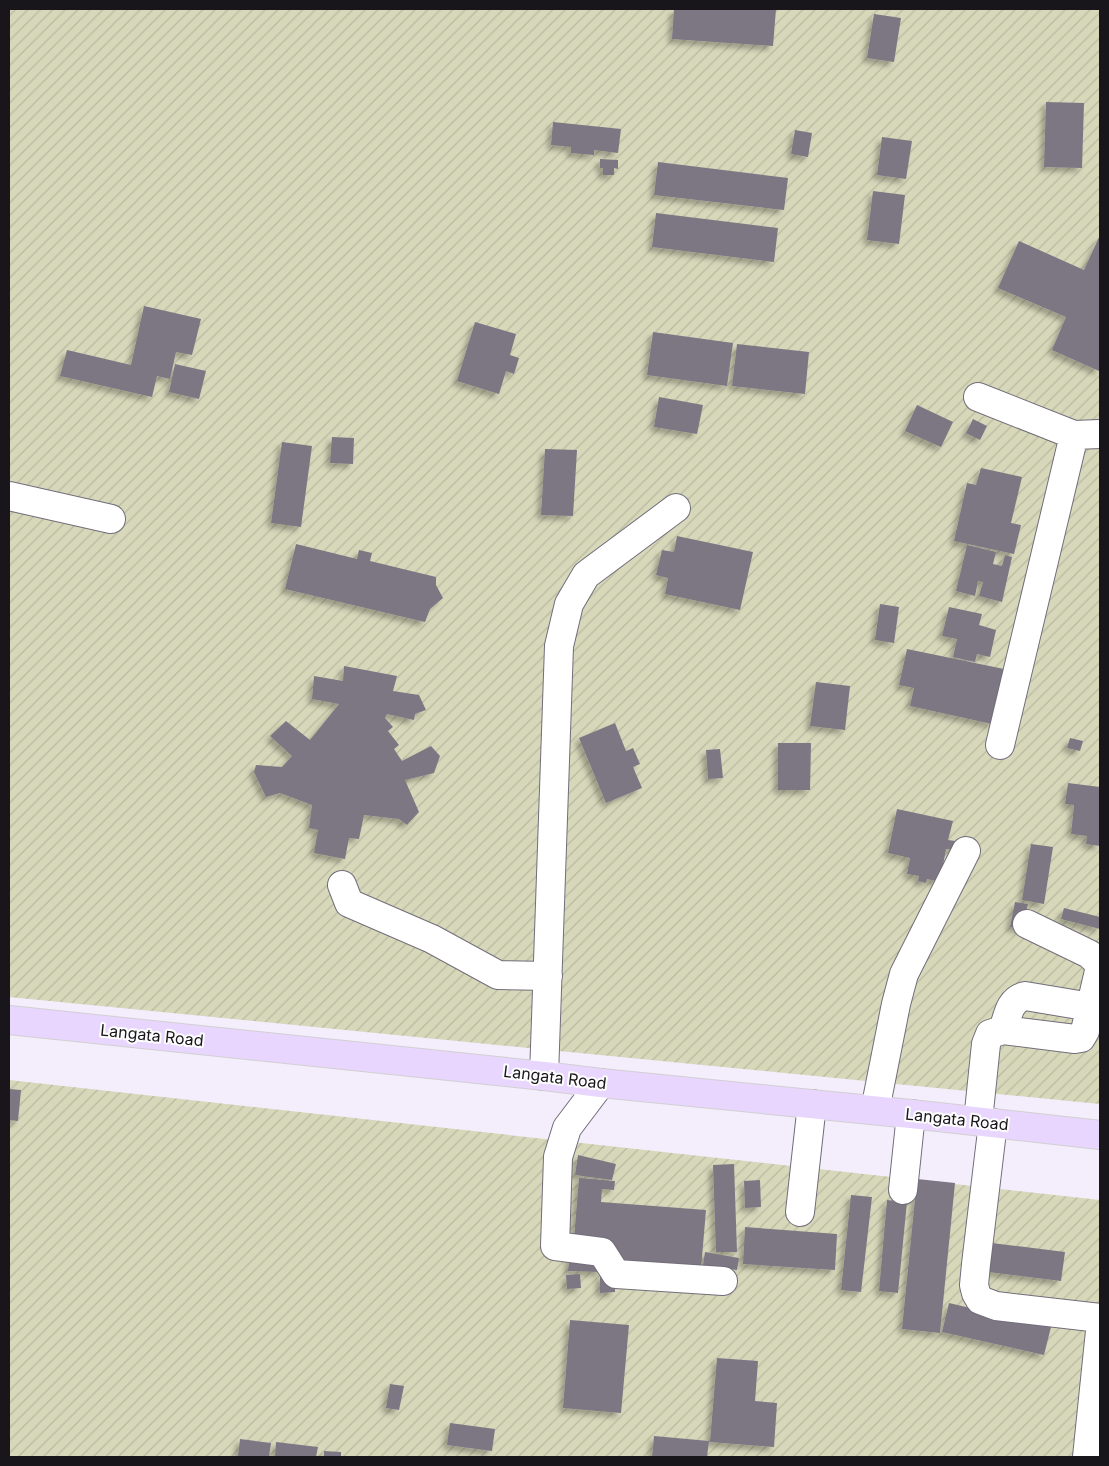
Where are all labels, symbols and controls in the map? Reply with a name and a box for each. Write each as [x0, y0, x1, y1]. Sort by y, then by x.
street label: Langata Road [99, 1020, 205, 1050]
street label: Langata Road [502, 1061, 608, 1093]
street label: Langata Road [904, 1104, 1010, 1134]

